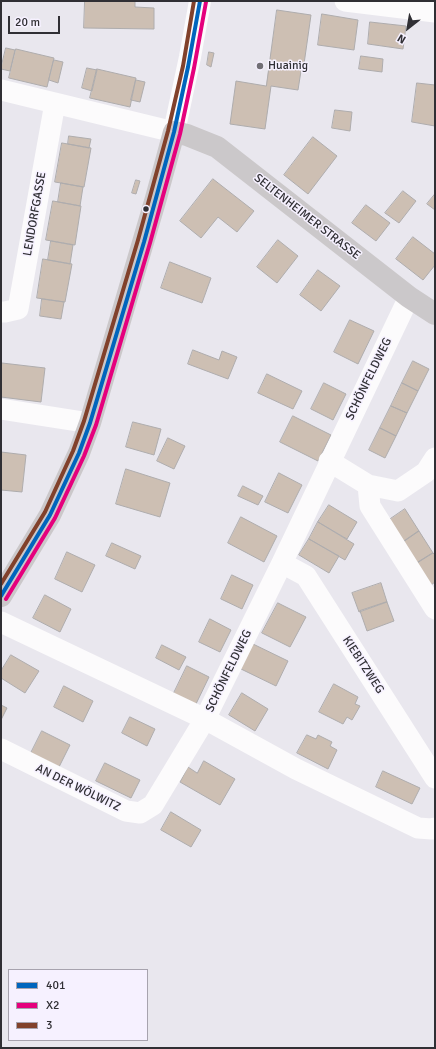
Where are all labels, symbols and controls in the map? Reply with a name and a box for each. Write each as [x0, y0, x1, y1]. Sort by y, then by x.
scale bar [10, 8, 62, 34]
north arrow [388, 8, 428, 48]
text: 20 m [15, 15, 40, 30]
text: N [395, 31, 408, 46]
place label: Huainig [268, 59, 308, 73]
marker: Huainig [255, 61, 265, 71]
street label: LENDORFGASSE [20, 171, 50, 257]
street label: SELTENHEIMER STRASSE [251, 171, 363, 263]
unlabelled marker [141, 204, 151, 214]
street label: SCHÖNFELDWEG [343, 336, 395, 422]
street label: SCHÖNFELDWEG [203, 628, 255, 714]
street label: KIEBITZWEG [339, 634, 387, 696]
street label: AN DER WÖLWITZ [33, 761, 123, 815]
legend [8, 969, 148, 1041]
text: 401 [46, 978, 65, 993]
text: X2 [46, 998, 60, 1013]
text: 3 [46, 1018, 52, 1033]

